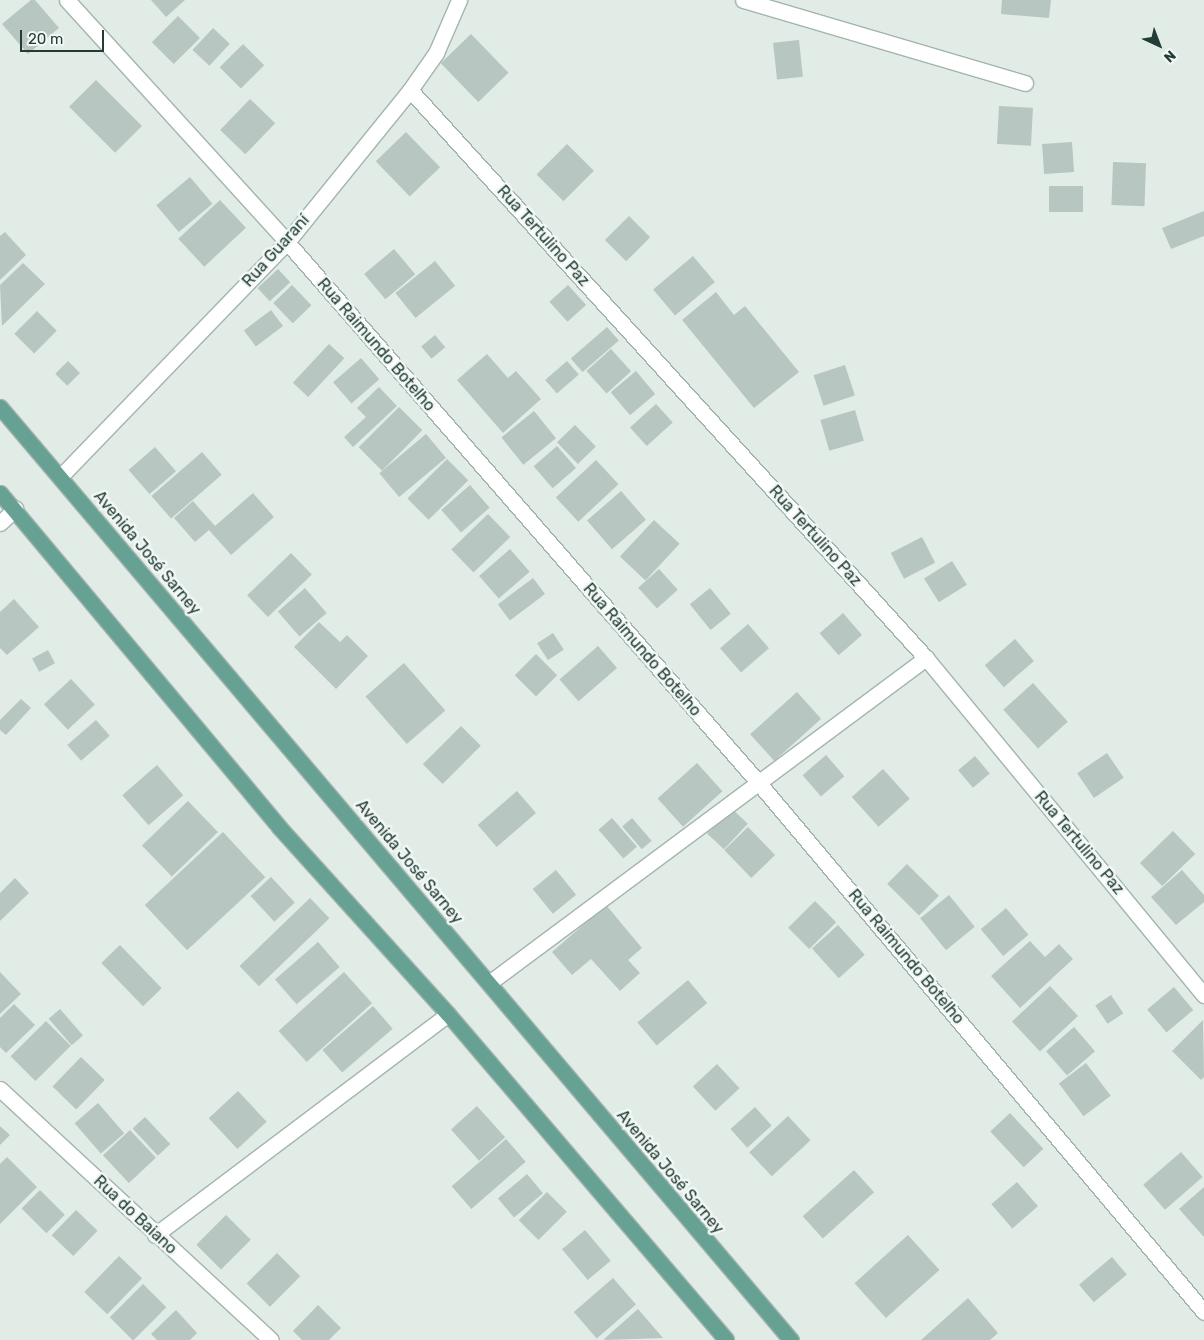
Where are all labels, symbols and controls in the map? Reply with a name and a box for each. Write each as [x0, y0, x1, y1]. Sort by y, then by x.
scale bar [22, 20, 106, 52]
north arrow [1134, 20, 1184, 70]
text: 20 m [28, 30, 63, 48]
text: N [1160, 47, 1179, 66]
street label: Rua Tertulino Paz [493, 182, 593, 290]
street label: Rua Guaraní [239, 211, 313, 291]
street label: Rua Raimundo Botelho [313, 275, 439, 415]
street label: Rua Tertulino Paz [765, 482, 865, 590]
street label: Avenida José Sarney [90, 487, 204, 619]
street label: Rua Raimundo Botelho [579, 580, 705, 720]
street label: Rua Tertulino Paz [1030, 787, 1128, 899]
street label: Avenida José Sarney [352, 796, 466, 928]
street label: Rua Raimundo Botelho [844, 886, 968, 1028]
street label: Avenida José Sarney [613, 1106, 727, 1238]
street label: Rua do Baiano [89, 1172, 181, 1258]

